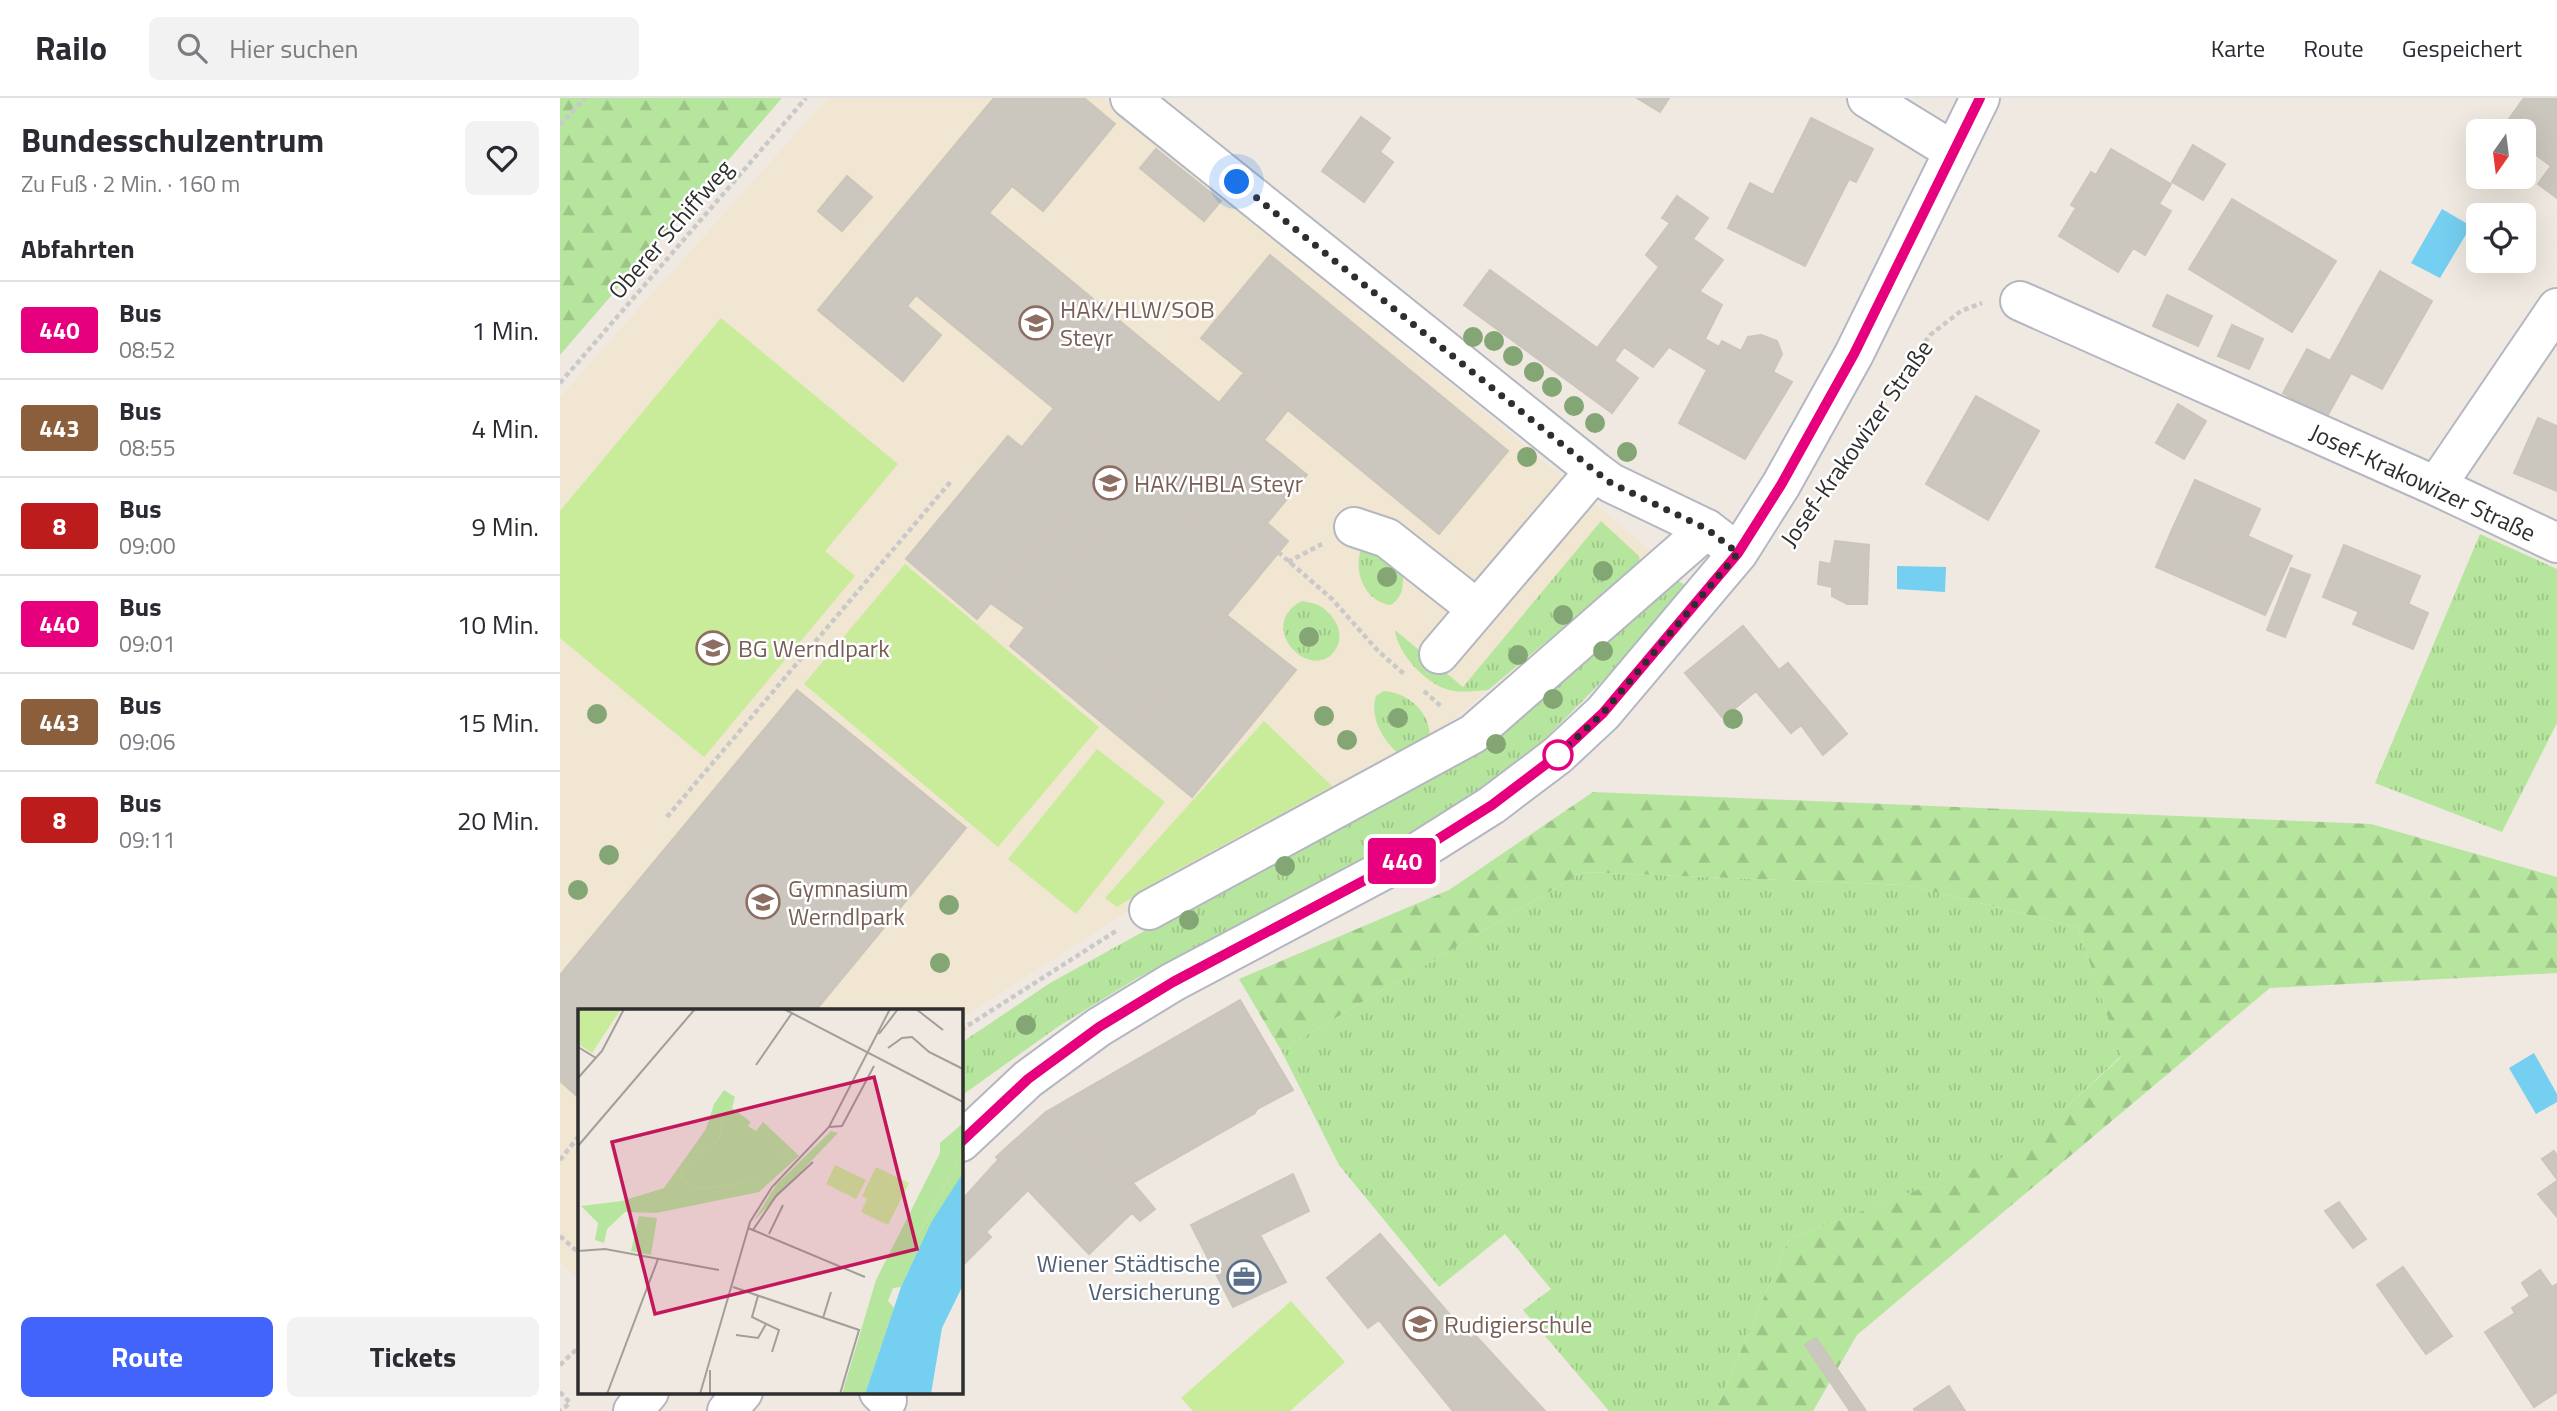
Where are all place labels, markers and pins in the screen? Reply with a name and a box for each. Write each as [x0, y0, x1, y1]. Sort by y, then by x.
place label: HAK/HLW/SOB Steyr [1060, 291, 1215, 355]
school or university icon: HAK/HLW/SOB Steyr [1017, 304, 1055, 342]
school or university icon: HAK/HBLA Steyr [1091, 464, 1129, 502]
place label: HAK/HBLA Steyr [1134, 465, 1303, 501]
school or university icon: BG Werndlpark [694, 629, 732, 667]
place label: BG Werndlpark [738, 630, 890, 666]
unlabelled marker [1543, 740, 1573, 770]
place label: Gymnasium Werndlpark [788, 870, 908, 934]
school or university icon: Gymnasium Werndlpark [744, 883, 782, 921]
place label: Wiener Städtische Versicherung [1037, 1245, 1220, 1309]
office icon: Wiener Städtische Versicherung [1225, 1258, 1263, 1296]
school or university icon: Rudigierschule [1401, 1305, 1439, 1343]
place label: Rudigierschule [1444, 1306, 1592, 1342]

